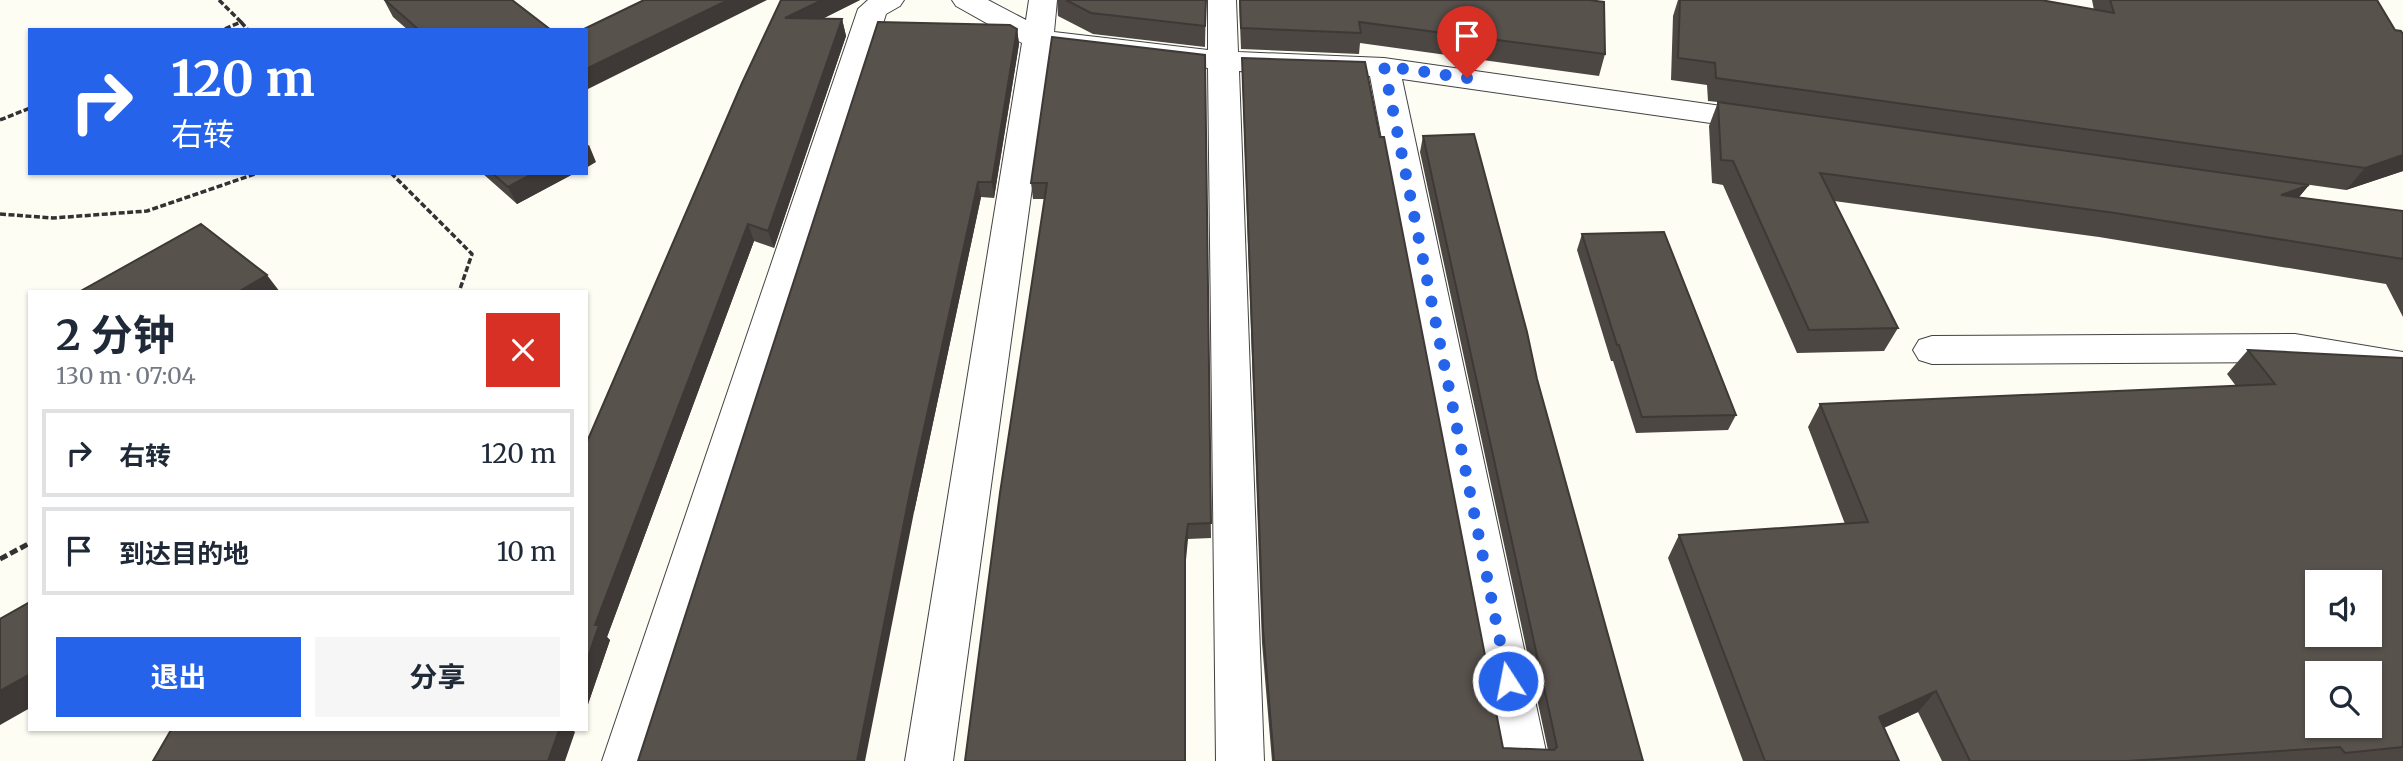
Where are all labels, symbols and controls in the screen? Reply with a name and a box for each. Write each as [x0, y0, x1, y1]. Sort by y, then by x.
pin [1437, 6, 1497, 78]
icon: arrive [1448, 17, 1486, 55]
text: 120 m [171, 48, 315, 109]
icon: right [56, 56, 147, 147]
text: 右转 [171, 115, 235, 155]
text: 2 分钟 [56, 309, 175, 361]
button: close [486, 313, 560, 387]
text: 130 m · 07:04 [56, 361, 196, 390]
icon: right [60, 434, 98, 472]
text: 120 m [481, 437, 556, 470]
text: 右转 [119, 439, 171, 472]
icon: arrive [60, 532, 98, 570]
text: 10 m [497, 535, 556, 568]
text: 到达目的地 [119, 537, 249, 570]
map controls [2305, 570, 2382, 738]
button: sound [2305, 570, 2382, 647]
button: 退出 [56, 637, 301, 717]
button: 分享 [315, 637, 560, 717]
position arrow [1471, 644, 1545, 718]
button: search [2305, 661, 2382, 738]

